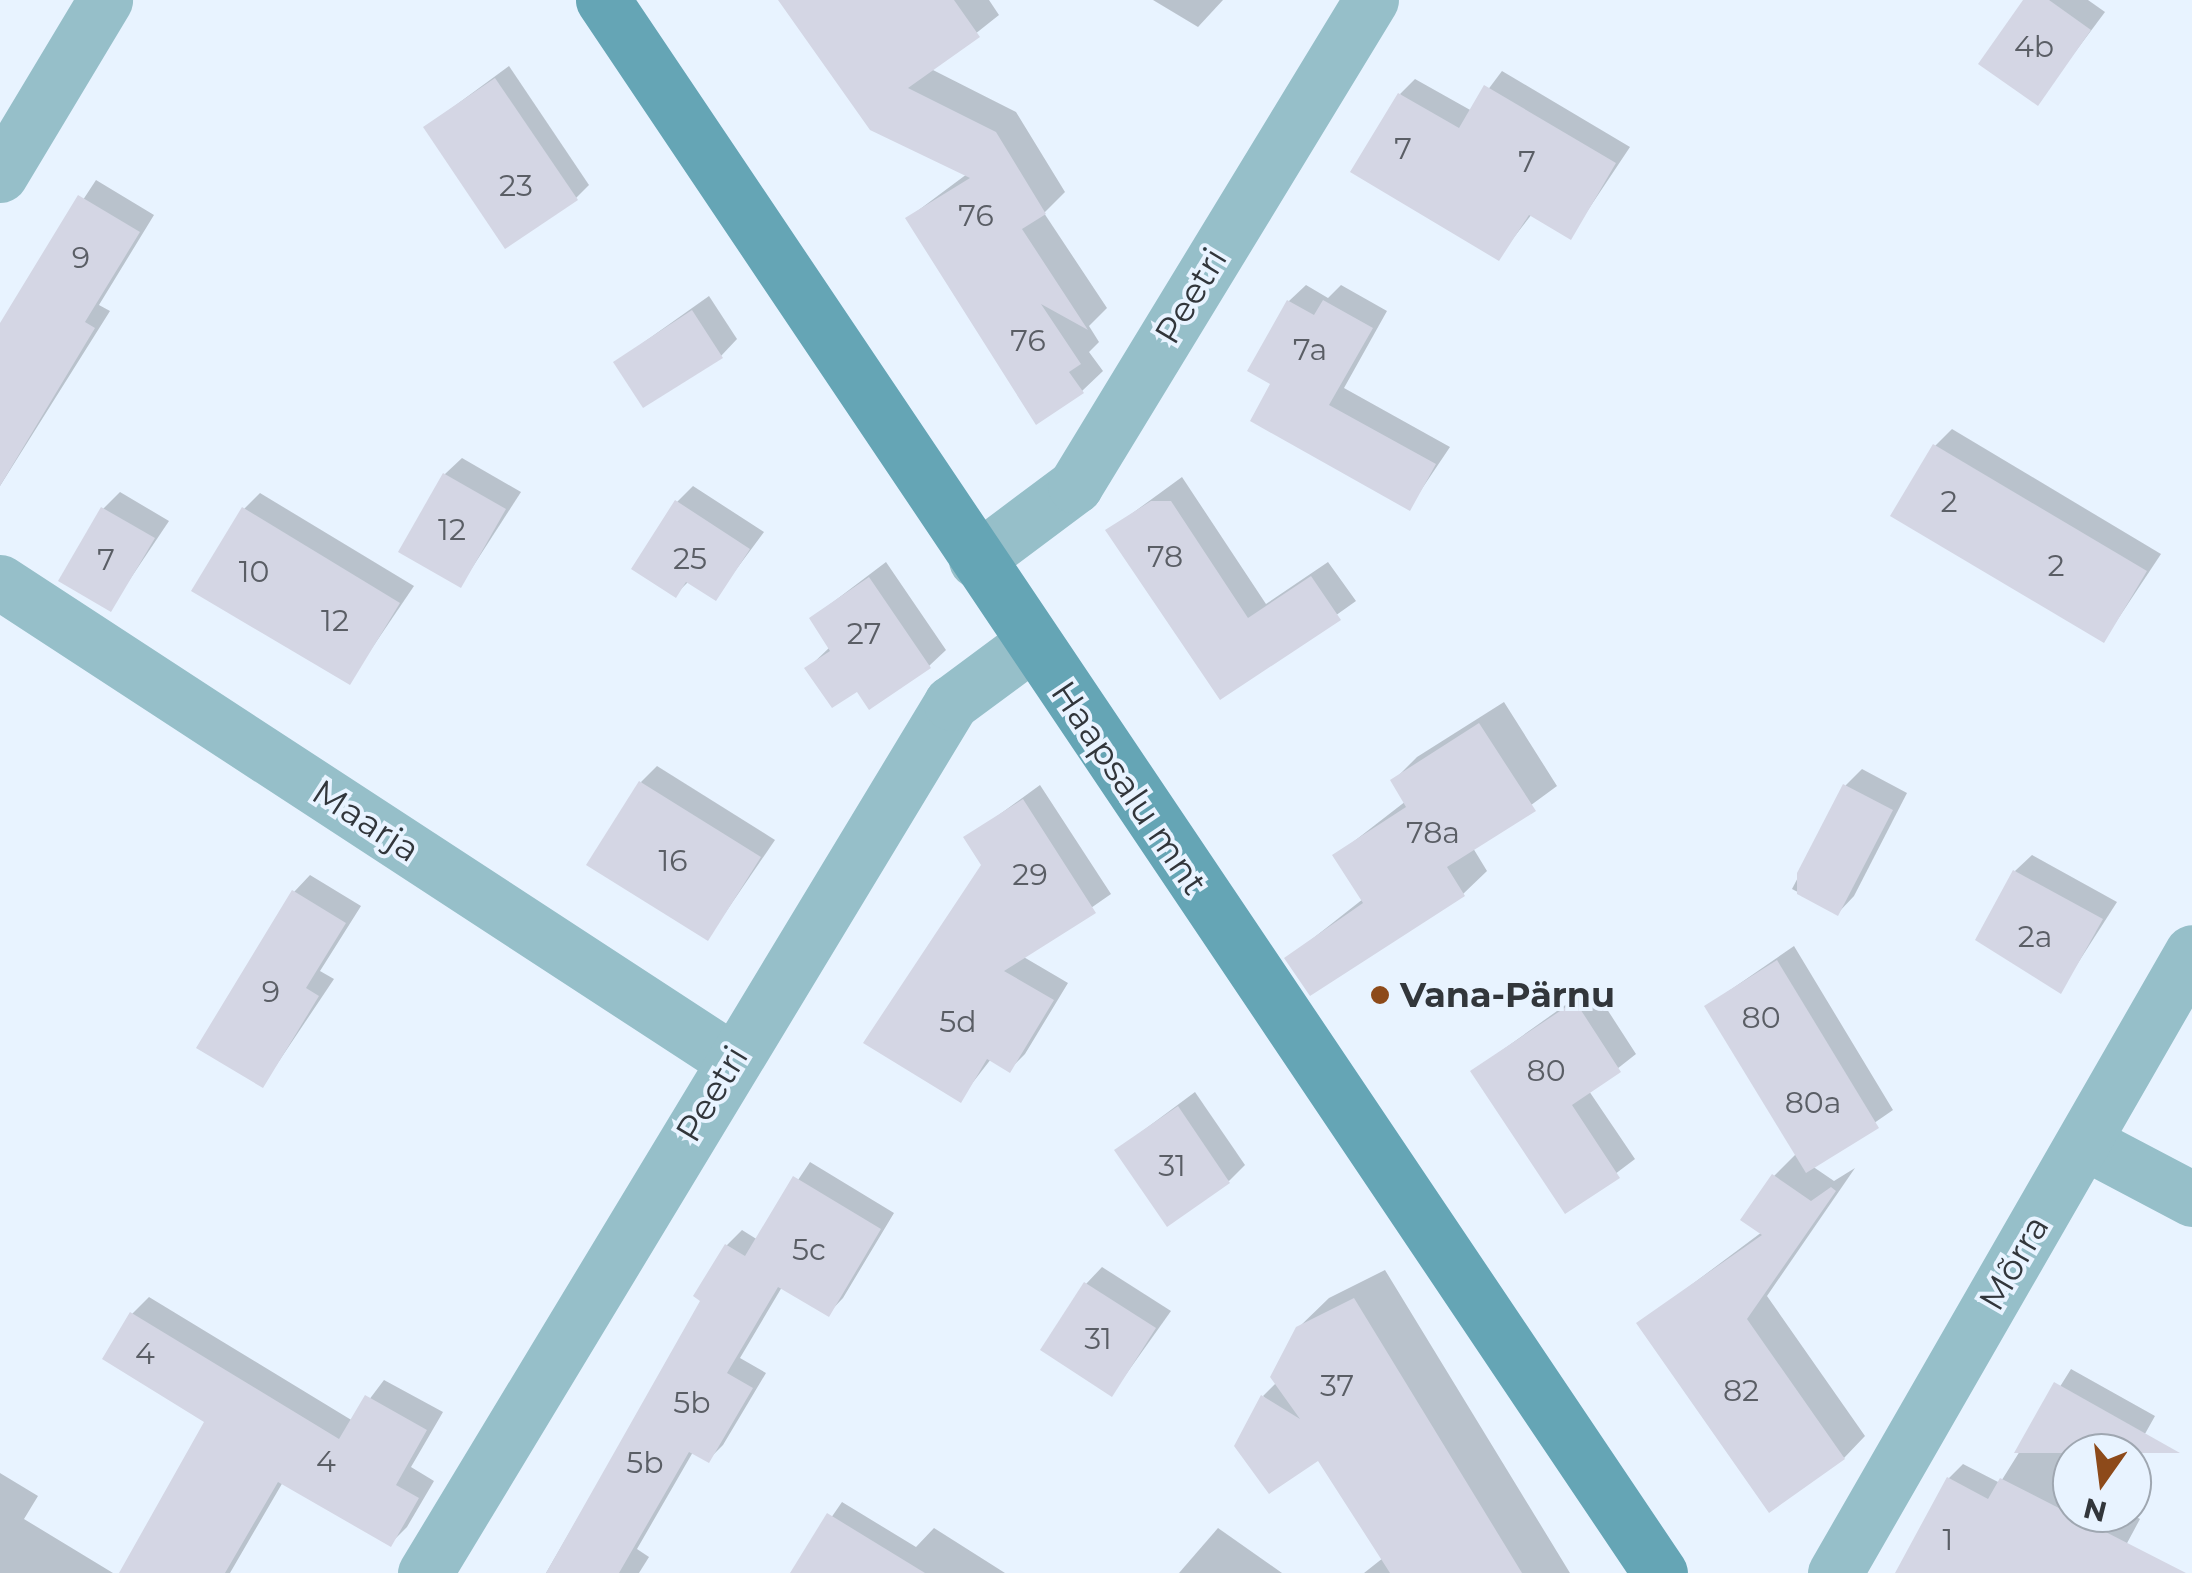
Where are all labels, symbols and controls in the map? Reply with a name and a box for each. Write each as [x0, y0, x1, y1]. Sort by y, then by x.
house number: 4b [2014, 29, 2054, 65]
house number: 7 [1394, 131, 1412, 167]
house number: 7 [1518, 144, 1536, 180]
house number: 23 [499, 168, 533, 204]
house number: 76 [958, 198, 994, 234]
house number: 9 [72, 240, 90, 276]
street label: Peetri [1146, 240, 1236, 352]
house number: 76 [1010, 323, 1046, 359]
house number: 7a [1293, 332, 1327, 368]
house number: 2 [1940, 484, 1958, 520]
house number: 12 [438, 512, 466, 548]
house number: 78 [1147, 539, 1183, 575]
house number: 25 [673, 541, 707, 577]
house number: 7 [97, 542, 115, 578]
house number: 2 [2047, 548, 2065, 584]
house number: 10 [239, 554, 269, 590]
house number: 12 [321, 603, 349, 639]
house number: 27 [847, 616, 881, 652]
street label: Haapsalu mnt [1042, 673, 1216, 903]
street label: Maarja [305, 771, 427, 871]
house number: 78a [1406, 815, 1460, 851]
house number: 16 [658, 843, 688, 879]
house number: 29 [1012, 857, 1048, 893]
house number: 2a [2018, 919, 2052, 955]
house number: 9 [262, 974, 280, 1010]
place label: Vana-Pärnu [1400, 974, 1615, 1016]
marker: Vana-Pärnu [1369, 984, 1391, 1006]
house number: 80 [1742, 1000, 1780, 1036]
house number: 5d [939, 1004, 977, 1040]
street label: Peetri [667, 1038, 757, 1150]
house number: 80 [1527, 1053, 1565, 1089]
house number: 80a [1785, 1085, 1841, 1121]
house number: 31 [1158, 1148, 1186, 1184]
street label: Mõrra [1970, 1208, 2058, 1318]
house number: 5c [792, 1232, 826, 1268]
house number: 31 [1084, 1321, 1112, 1357]
house number: 4 [135, 1336, 155, 1372]
house number: 37 [1320, 1368, 1354, 1404]
house number: 82 [1723, 1373, 1759, 1409]
house number: 5b [673, 1385, 711, 1421]
north arrow [2052, 1433, 2152, 1533]
house number: 4 [316, 1444, 336, 1480]
house number: 5b [626, 1445, 664, 1481]
text: N [2080, 1491, 2110, 1529]
house number: 1 [1943, 1522, 1953, 1558]

